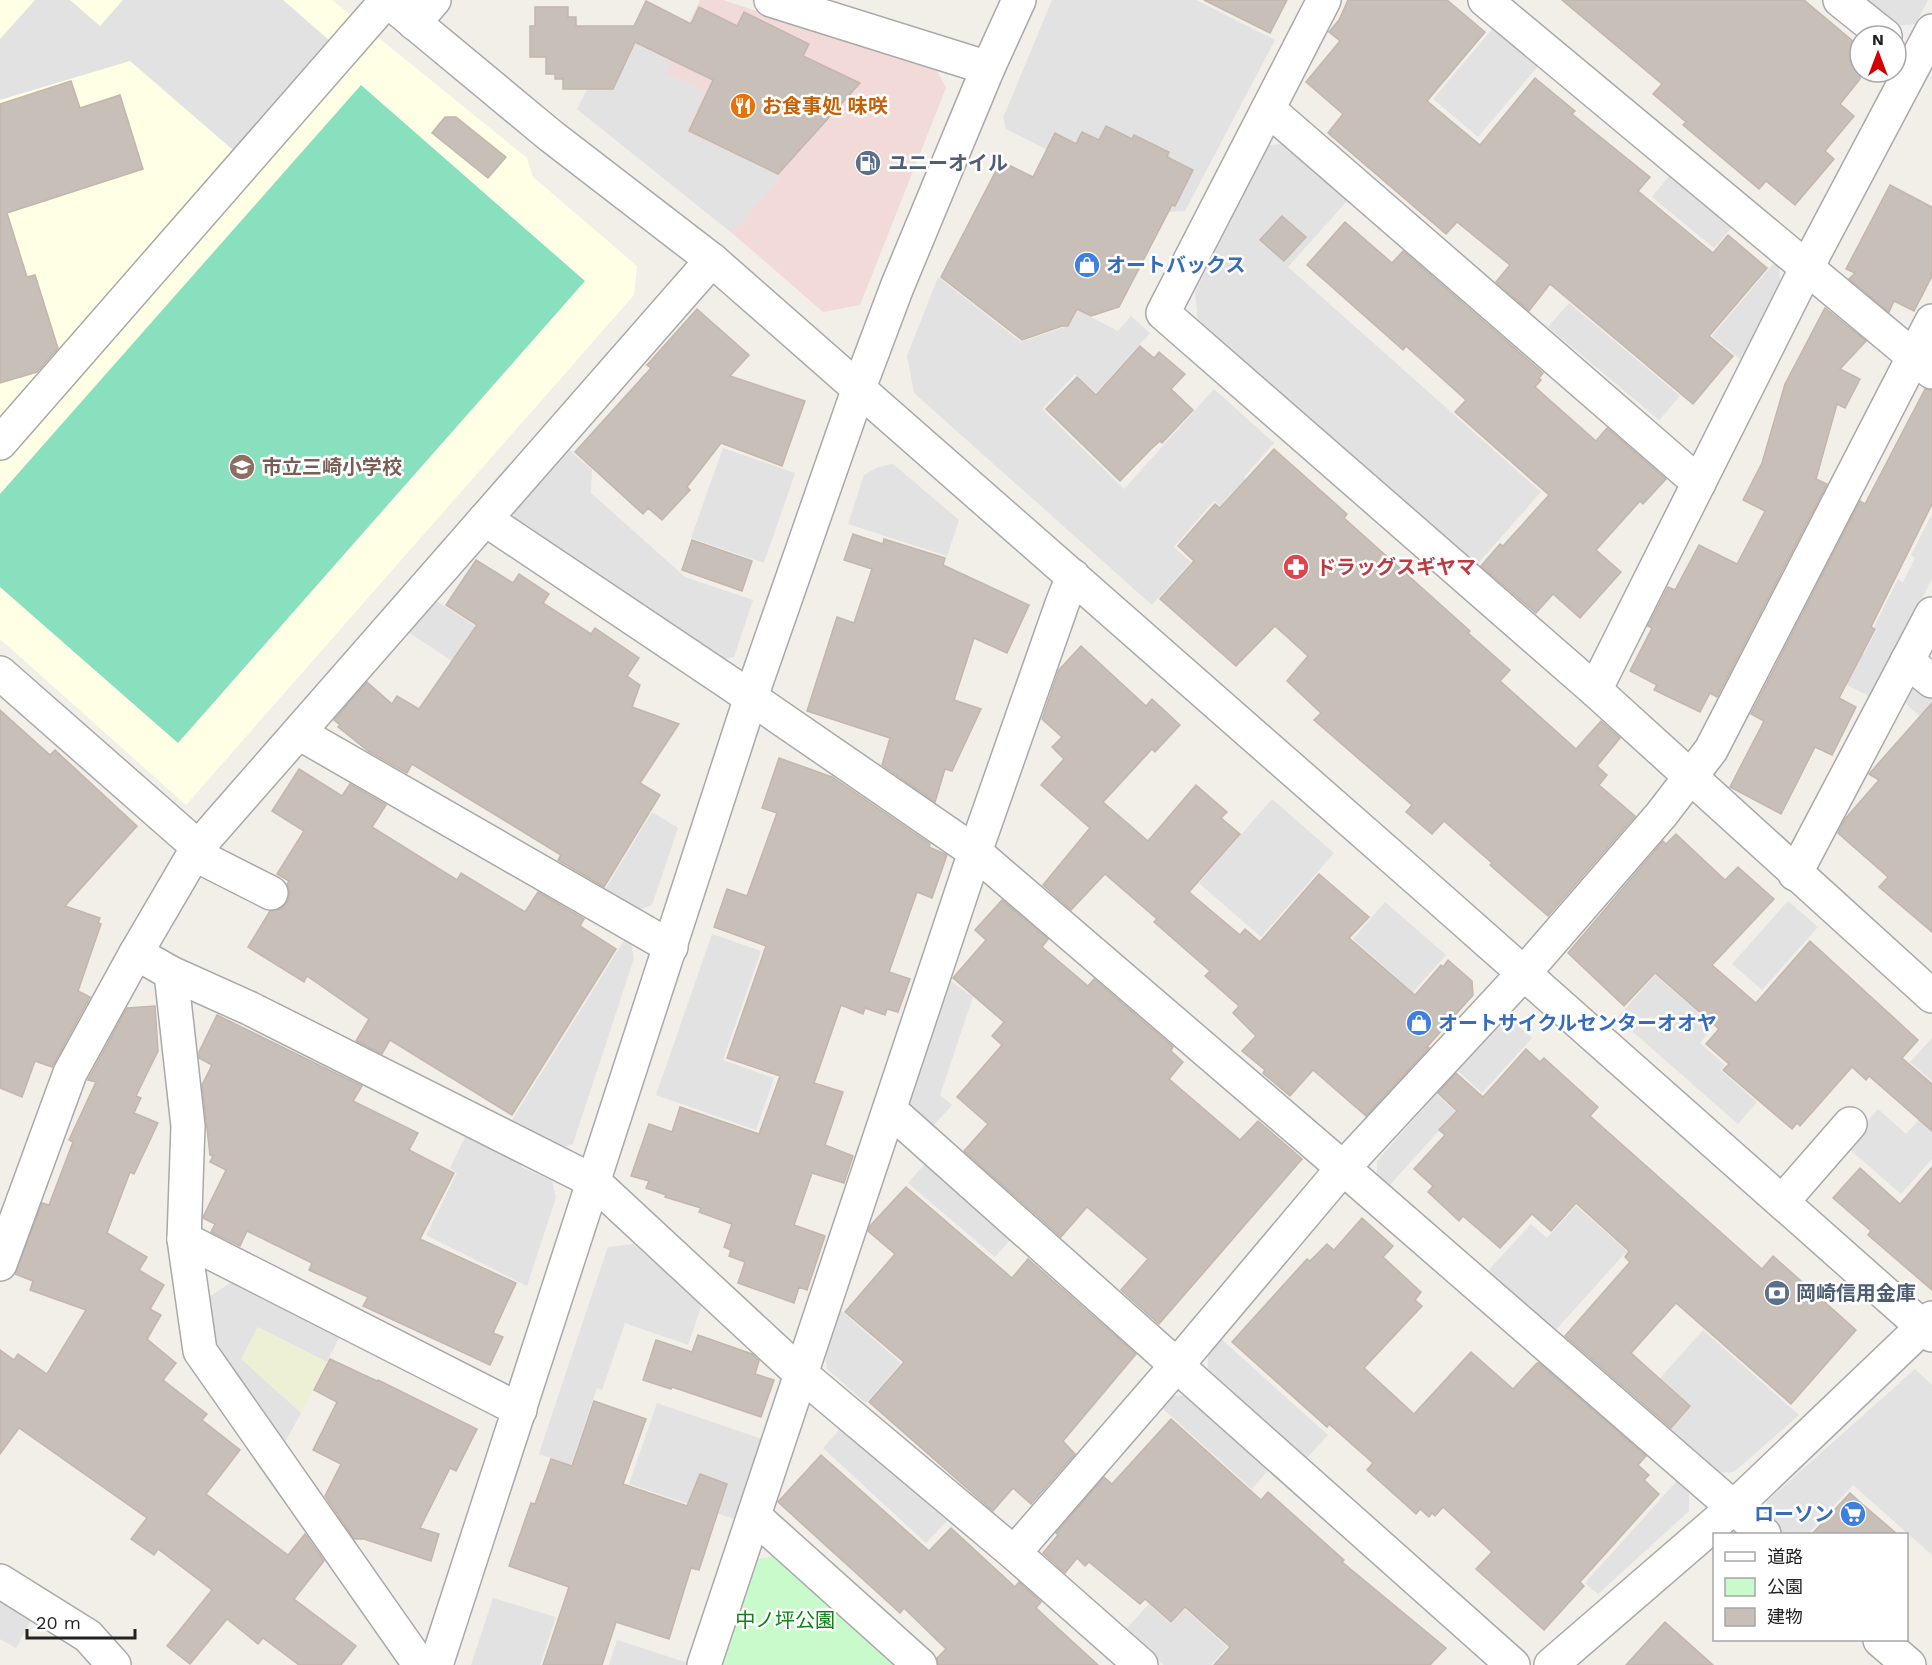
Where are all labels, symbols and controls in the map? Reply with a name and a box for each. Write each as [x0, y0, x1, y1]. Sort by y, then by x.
north arrow [1848, 24, 1908, 84]
text: N [1872, 30, 1884, 49]
restaurant icon: お食事処 味咲 [728, 91, 758, 121]
place label: お食事処 味咲 [762, 94, 888, 118]
fuel station icon: ユニーオイル [853, 148, 883, 178]
place label: ユニーオイル [888, 151, 1008, 175]
shop icon: オートバックス [1072, 250, 1102, 280]
place label: オートバックス [1106, 253, 1245, 277]
school or university icon: 市立三崎小学校 [227, 452, 257, 482]
place label: 市立三崎小学校 [262, 455, 402, 479]
pharmacy icon: ドラッグスギヤマ [1281, 552, 1311, 582]
place label: ドラッグスギヤマ [1316, 555, 1476, 579]
shop icon: オートサイクルセンターオオヤ [1404, 1008, 1434, 1038]
place label: オートサイクルセンターオオヤ [1438, 1011, 1717, 1035]
bank icon: 岡崎信用金庫 [1762, 1278, 1792, 1308]
place label: 岡崎信用金庫 [1796, 1281, 1916, 1305]
supermarket icon: ローソン [1838, 1499, 1868, 1529]
place label: ローソン [1754, 1502, 1834, 1526]
legend [1713, 1533, 1908, 1641]
text: 道路 [1767, 1546, 1803, 1567]
text: 公園 [1767, 1576, 1803, 1597]
scale bar [27, 1602, 135, 1640]
text: 建物 [1767, 1606, 1803, 1627]
park label: 中ノ坪公園 [735, 1608, 835, 1632]
text: 20 m [36, 1612, 81, 1633]

